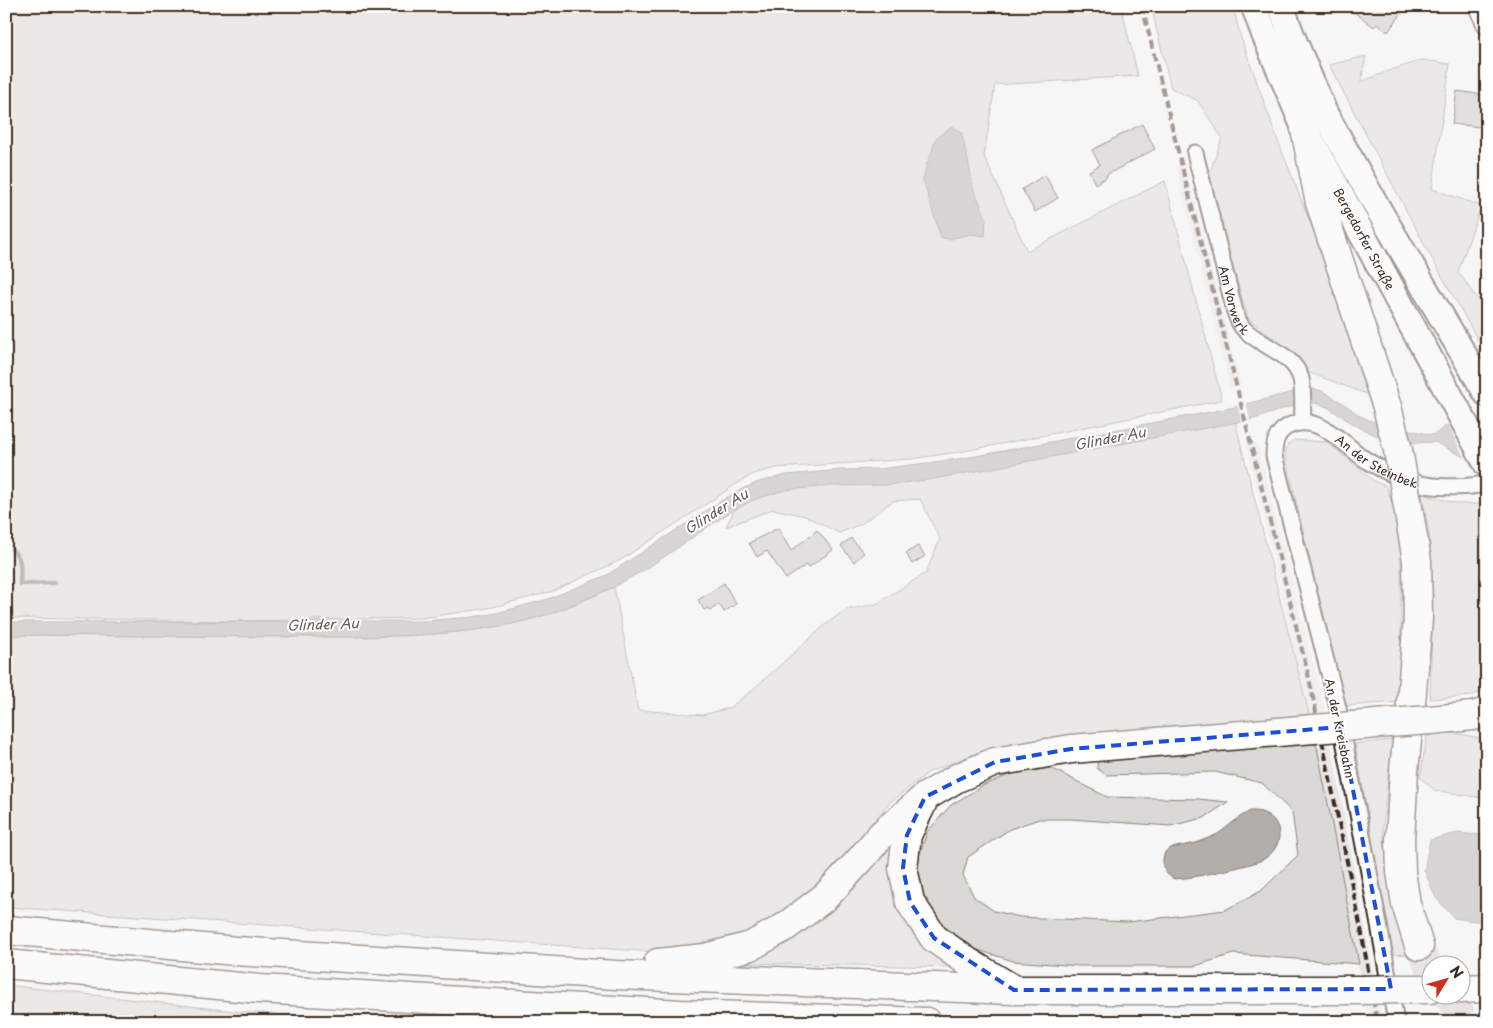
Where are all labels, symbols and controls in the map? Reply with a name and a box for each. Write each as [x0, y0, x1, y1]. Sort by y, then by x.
street label: Bergedorfer Straße [1330, 185, 1400, 293]
street label: Am Vorwerk [1215, 263, 1254, 339]
water label: Glinder Au [1073, 421, 1149, 455]
street label: An der Steinbek [1332, 430, 1420, 492]
water label: Glinder Au [680, 482, 753, 539]
water label: Glinder Au [287, 612, 361, 636]
street label: An der Kreisbahn [1321, 676, 1359, 780]
north arrow [1420, 956, 1470, 1006]
text: N [1445, 961, 1469, 983]

